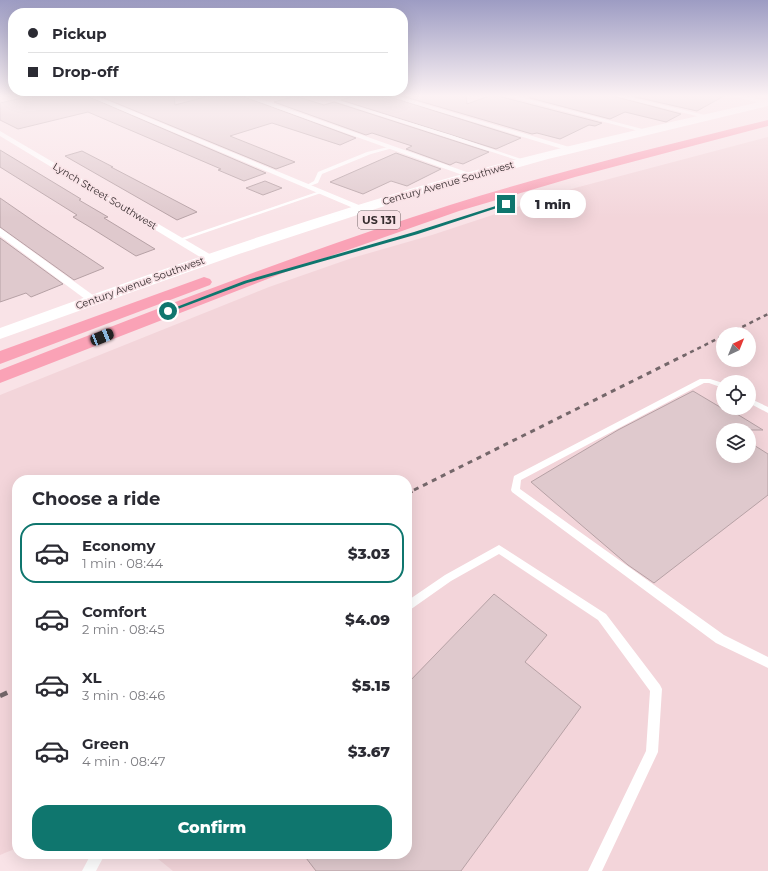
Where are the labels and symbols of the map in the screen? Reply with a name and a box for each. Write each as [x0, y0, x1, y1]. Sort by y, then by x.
street label: Century Avenue Southwest [381, 158, 515, 208]
street label: Lynch Street Southwest [51, 160, 159, 232]
callout: 1 min [520, 190, 586, 218]
route end [497, 195, 515, 213]
road number: US 131 [358, 211, 400, 229]
street label: Century Avenue Southwest [74, 254, 206, 312]
route start [159, 302, 177, 320]
car [89, 327, 115, 347]
north arrow [716, 327, 756, 367]

